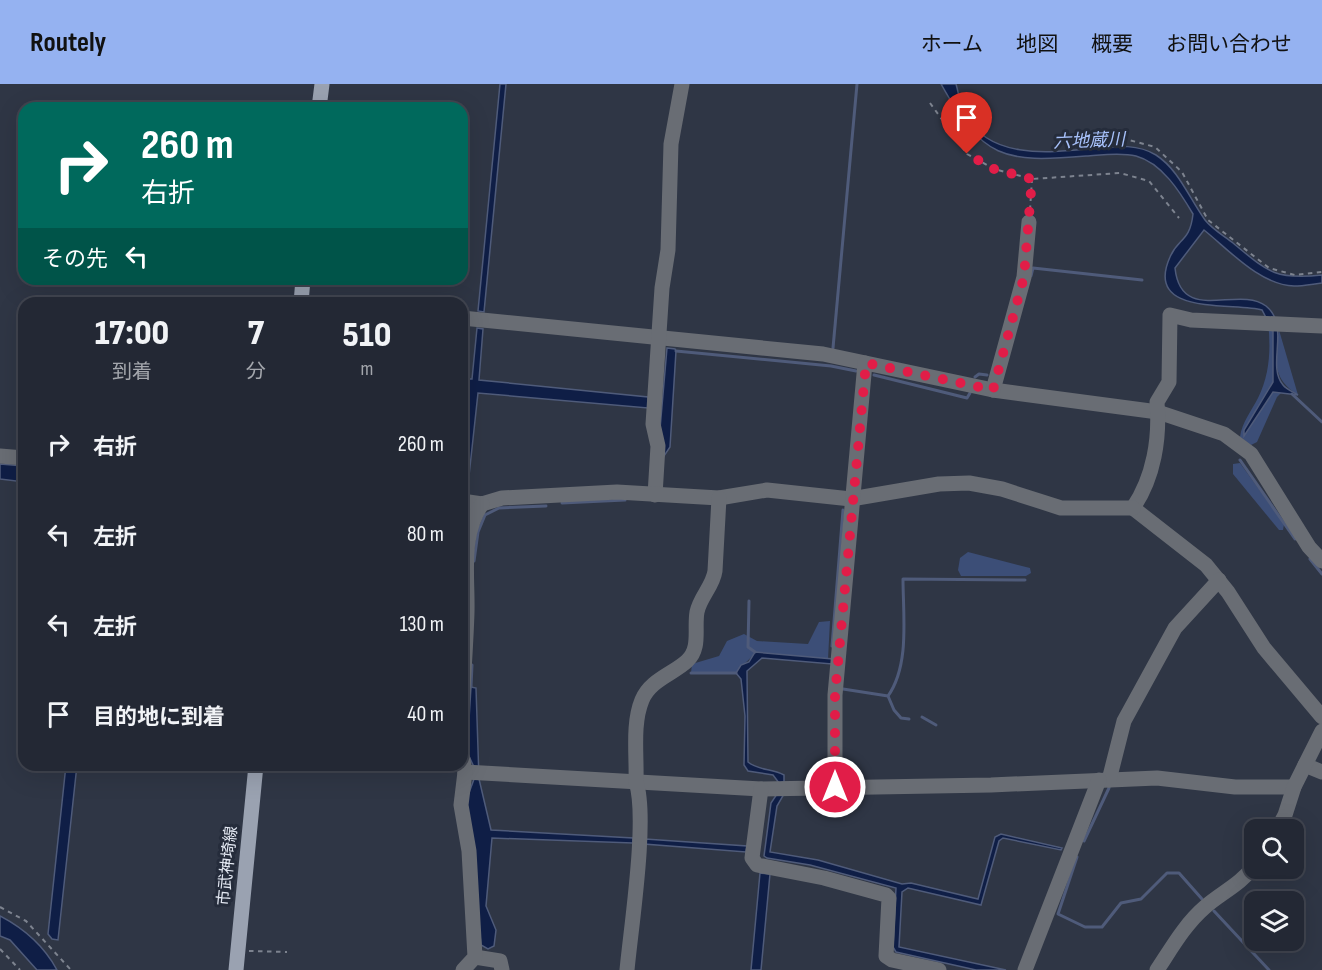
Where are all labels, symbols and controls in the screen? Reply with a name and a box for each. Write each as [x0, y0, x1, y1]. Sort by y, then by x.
text: Routely [30, 26, 106, 59]
text: ホーム [921, 32, 983, 57]
text: 地図 [1016, 32, 1058, 57]
text: 概要 [1091, 32, 1133, 57]
text: お問い合わせ [1166, 32, 1292, 57]
pin [941, 92, 992, 154]
icon: arrive [950, 101, 983, 134]
text: 260 m [141, 120, 234, 171]
icon: right [42, 126, 120, 204]
water label: 六地蔵川 [1053, 129, 1127, 153]
text: 右折 [141, 178, 195, 210]
icon: left [120, 240, 153, 273]
text: その先 [42, 246, 108, 273]
text: 17:00 [95, 312, 169, 355]
text: 7 [248, 312, 264, 355]
text: 510 [343, 314, 391, 357]
text: m [361, 357, 373, 381]
text: 到着 [112, 360, 152, 384]
text: 分 [246, 360, 266, 384]
icon: right [42, 428, 75, 461]
text: 260 m [398, 431, 444, 458]
text: 右折 [93, 434, 137, 461]
icon: left [42, 518, 75, 551]
text: 80 m [407, 521, 444, 548]
text: 左折 [93, 524, 137, 551]
icon: left [42, 608, 75, 641]
text: 130 m [400, 611, 444, 638]
text: 左折 [93, 614, 137, 641]
icon: arrive [42, 698, 75, 731]
text: 40 m [407, 701, 444, 728]
text: 目的地に到着 [93, 704, 225, 731]
position arrow [803, 755, 867, 819]
map controls [1244, 819, 1304, 951]
button: search [1244, 819, 1304, 879]
street label: 市武神埼線 [214, 825, 242, 907]
button: layers [1244, 891, 1304, 951]

